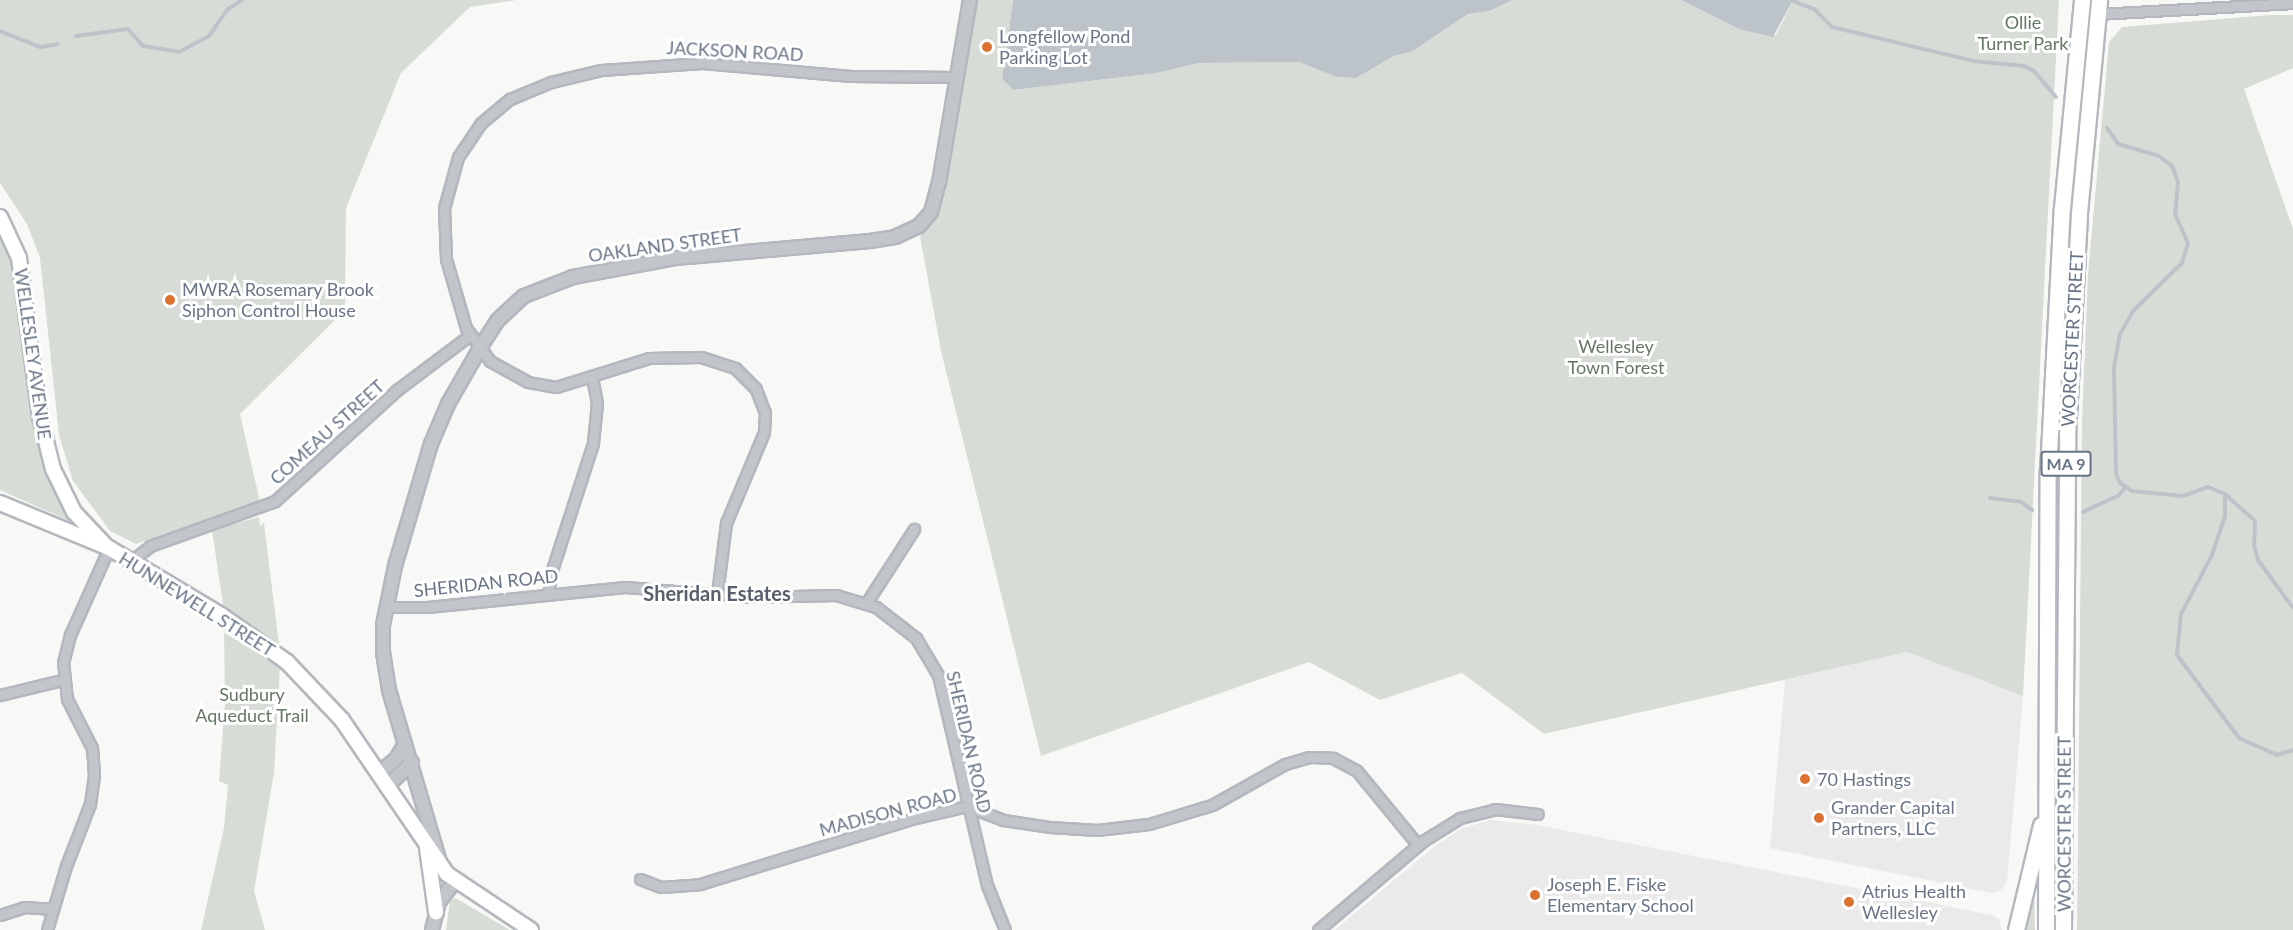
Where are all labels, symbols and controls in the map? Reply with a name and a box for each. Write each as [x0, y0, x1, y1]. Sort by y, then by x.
park label: Ollie Turner Park [1977, 12, 2069, 54]
place label: Longfellow Pond Parking Lot [999, 26, 1131, 68]
street label: JACKSON ROAD [666, 37, 804, 65]
marker: Longfellow Pond Parking Lot [980, 40, 994, 54]
street label: OAKLAND STREET [587, 224, 743, 266]
street label: WORCESTER STREET [2057, 250, 2087, 428]
street label: WELLESLEY AVENUE [10, 266, 56, 442]
place label: MWRA Rosemary Brook Siphon Control House [182, 279, 375, 322]
marker: MWRA Rosemary Brook Siphon Control House [163, 293, 177, 307]
park label: Wellesley Town Forest [1568, 336, 1664, 378]
street label: COMEAU STREET [265, 375, 389, 489]
road number: MA 9 [2039, 451, 2093, 477]
street label: HUNNEWELL STREET [115, 547, 279, 661]
street label: SHERIDAN ROAD [413, 565, 559, 601]
district label: Sheridan Estates [643, 581, 791, 605]
street label: SHERIDAN ROAD [942, 669, 996, 815]
park label: Sudbury Aqueduct Trail [195, 684, 309, 726]
street label: WORCESTER STREET [2053, 736, 2075, 912]
place label: 70 Hastings [1817, 768, 1911, 790]
marker: 70 Hastings [1798, 772, 1812, 786]
street label: MADISON ROAD [817, 783, 959, 841]
place label: Grander Capital Partners, LLC [1831, 797, 1955, 840]
marker: Grander Capital Partners, LLC [1812, 811, 1826, 825]
place label: Joseph E. Fiske Elementary School [1547, 874, 1694, 916]
place label: Atrius Health Wellesley [1862, 881, 1966, 924]
marker: Joseph E. Fiske Elementary School [1528, 888, 1542, 902]
marker: Atrius Health Wellesley [1840, 893, 1858, 911]

